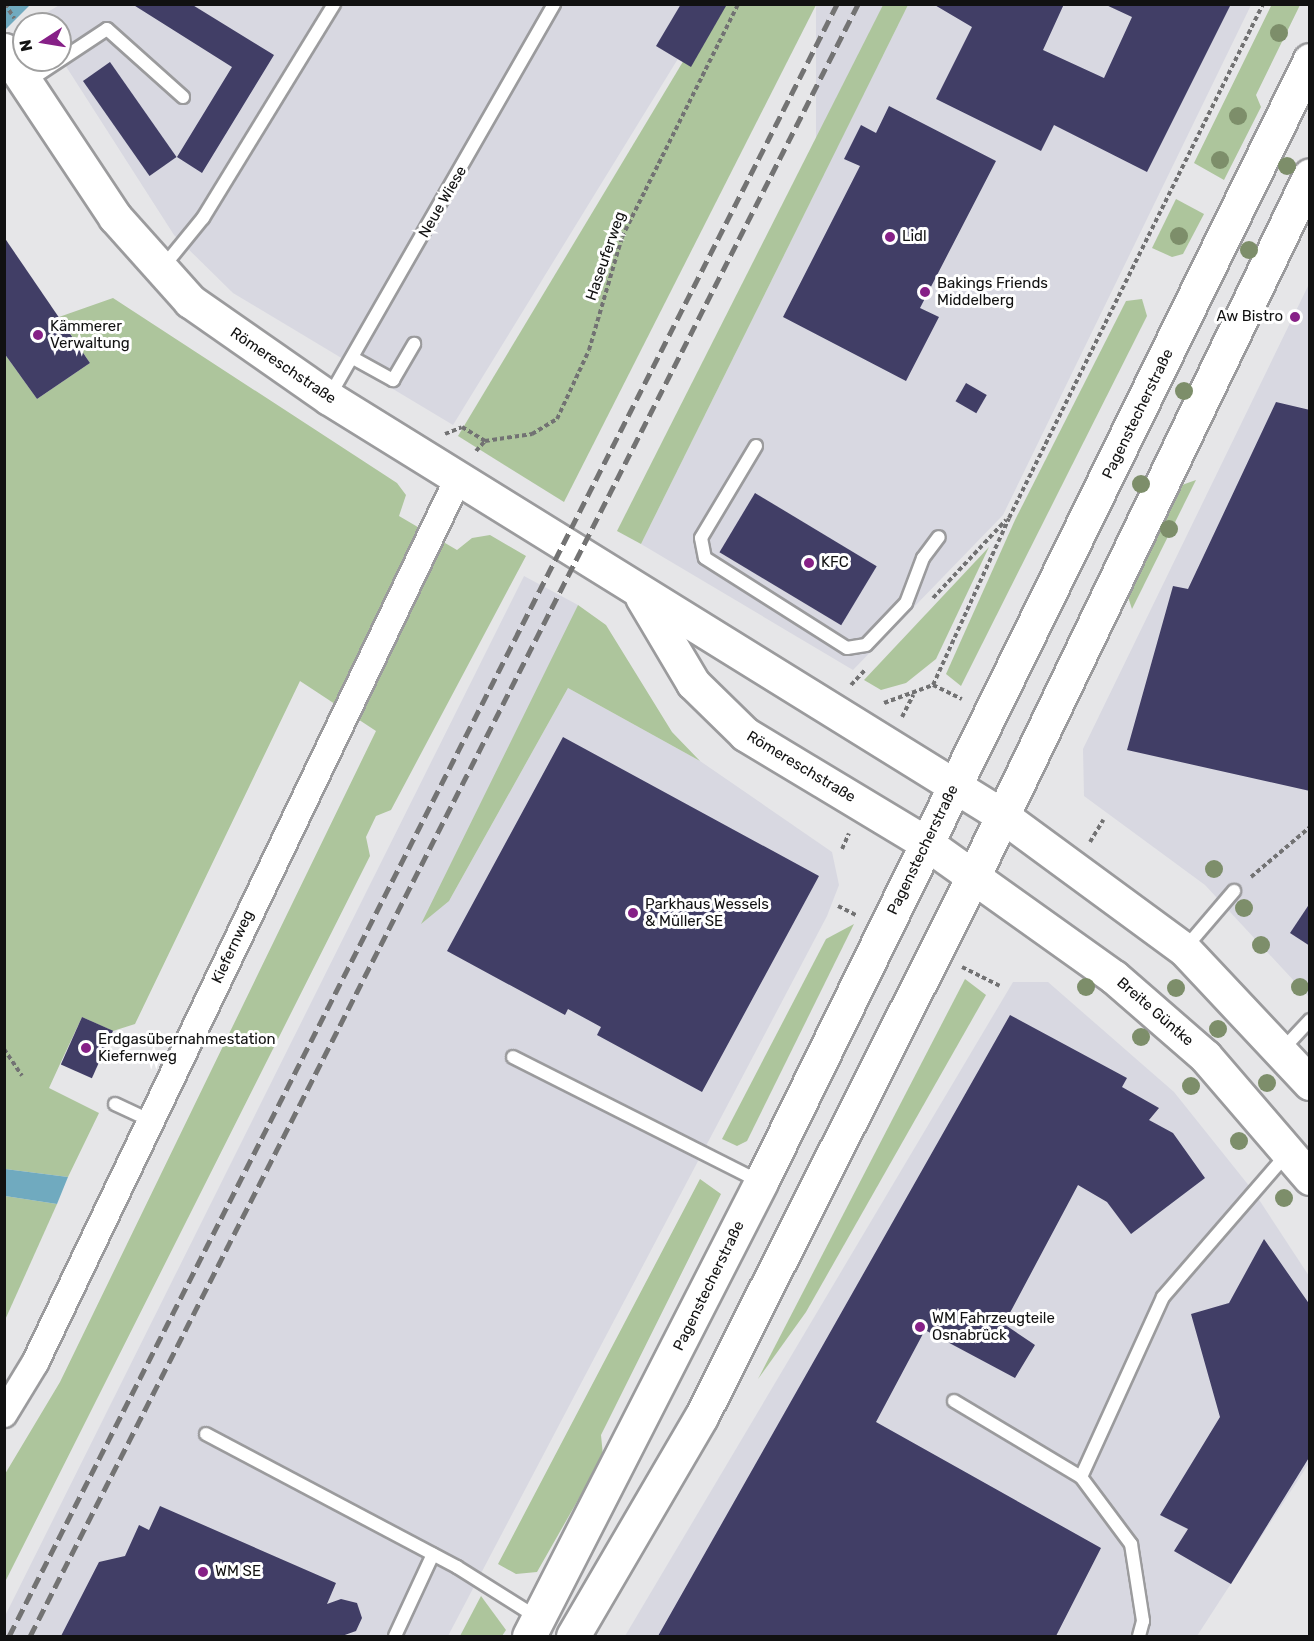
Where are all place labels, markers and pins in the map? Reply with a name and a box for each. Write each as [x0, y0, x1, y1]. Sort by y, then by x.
place label: Lidl [902, 228, 927, 246]
marker: Lidl [883, 230, 897, 244]
place label: Bakings Friends Middelberg [937, 274, 1048, 309]
marker: Bakings Friends Middelberg [918, 285, 932, 299]
place label: Aw Bistro [1216, 308, 1283, 326]
marker: Aw Bistro [1288, 310, 1302, 324]
place label: Kämmerer Verwaltung [50, 317, 130, 352]
marker: Kämmerer Verwaltung [31, 328, 45, 342]
place label: KFC [821, 554, 849, 572]
marker: KFC [802, 556, 816, 570]
place label: Parkhaus Wessels & Müller SE [645, 895, 769, 930]
marker: Parkhaus Wessels & Müller SE [626, 906, 640, 920]
place label: Erdgasübernahmestation Kiefernweg [98, 1030, 276, 1065]
marker: Erdgasübernahmestation Kiefernweg [79, 1041, 93, 1055]
place label: WM Fahrzeugteile Osnabrück [932, 1309, 1055, 1344]
marker: WM Fahrzeugteile Osnabrück [913, 1320, 927, 1334]
place label: WM SE [215, 1563, 261, 1581]
marker: WM SE [196, 1565, 210, 1579]

